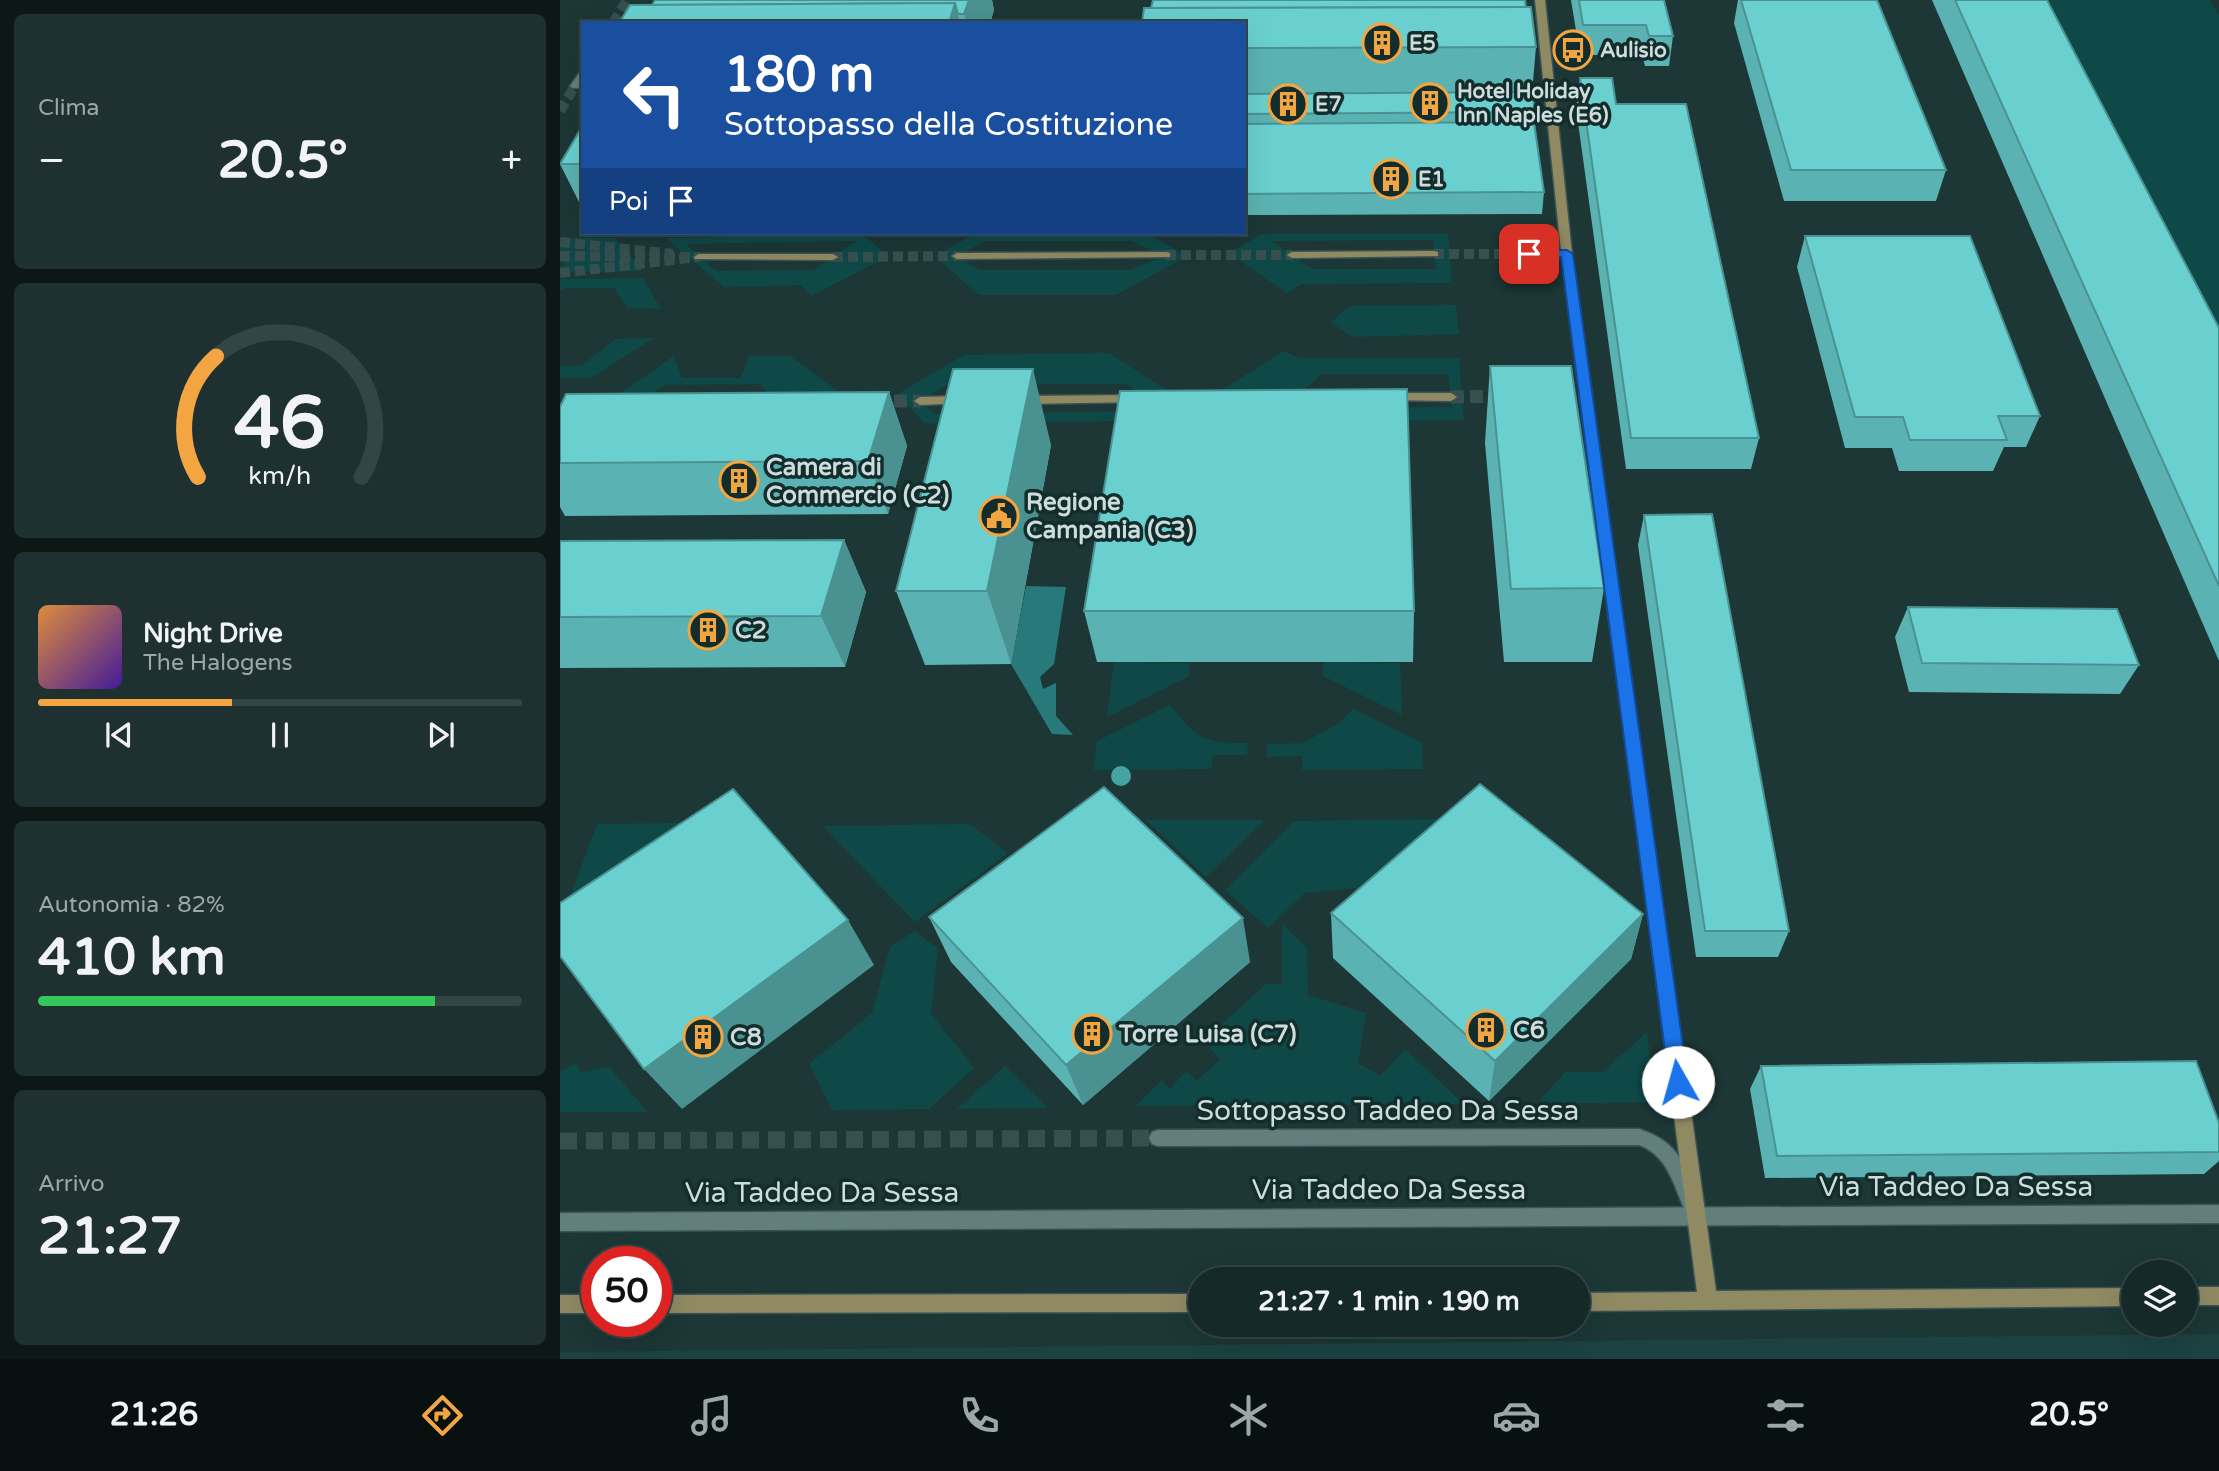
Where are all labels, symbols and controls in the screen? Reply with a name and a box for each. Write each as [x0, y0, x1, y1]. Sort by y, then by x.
building icon: E5 [1361, 22, 1403, 64]
bus stop icon: Aulisio [1552, 29, 1594, 71]
place label: E5 [1409, 31, 1436, 56]
place label: Aulisio [1600, 38, 1667, 63]
text: 180 m [724, 46, 874, 105]
icon: left [609, 49, 700, 140]
place label: Hotel Holiday Inn Naples (E6) [1457, 79, 1608, 128]
building icon: Hotel Holiday Inn Naples (E6) [1409, 82, 1451, 124]
building icon: E7 [1267, 83, 1309, 125]
place label: E7 [1315, 92, 1342, 117]
text: Clima [38, 94, 99, 122]
text: Sottopasso della Costituzione [724, 106, 1173, 144]
text: 20.5° [218, 129, 348, 192]
text: − [38, 138, 65, 184]
text: + [501, 138, 522, 184]
building icon: E1 [1370, 158, 1412, 200]
place label: E1 [1418, 167, 1445, 192]
icon: arrive [662, 182, 700, 220]
text: Poi [609, 186, 648, 217]
pin [1499, 224, 1559, 284]
icon: arrive [1510, 235, 1548, 273]
text: 46 [234, 380, 326, 468]
place label: Camera di Commercio (C2) [766, 453, 949, 510]
text: km/h [249, 460, 311, 490]
building icon: Camera di Commercio (C2) [718, 460, 760, 502]
place label: Regione Campania (C3) [1026, 488, 1193, 545]
public building icon: Regione Campania (C3) [978, 495, 1020, 537]
building icon: C2 [687, 609, 729, 651]
place label: C2 [735, 616, 767, 645]
text: Night Drive [143, 618, 283, 649]
text: The Halogens [143, 649, 292, 677]
icon: previous [100, 716, 138, 754]
icon: pause [261, 716, 299, 754]
icon: next [422, 716, 460, 754]
text: Autonomia · 82% [38, 891, 225, 919]
text: 410 km [38, 926, 226, 989]
building icon: C6 [1465, 1009, 1507, 1051]
building icon: Torre Luisa (C7) [1071, 1013, 1113, 1055]
building icon: C8 [682, 1016, 724, 1058]
place label: C6 [1513, 1016, 1545, 1045]
place label: Torre Luisa (C7) [1118, 1020, 1296, 1049]
place label: C8 [730, 1023, 762, 1052]
position arrow [1641, 1045, 1715, 1119]
street label: Sottopasso Taddeo Da Sessa [1197, 1094, 1579, 1128]
text: Arrivo [38, 1170, 104, 1198]
street label: Via Taddeo Da Sessa [1819, 1170, 2093, 1204]
street label: Via Taddeo Da Sessa [1252, 1173, 1526, 1207]
street label: Via Taddeo Da Sessa [685, 1176, 959, 1210]
text: 21:27 [38, 1205, 182, 1268]
speed limit sign: 50 [581, 1246, 672, 1337]
map controls [2121, 1260, 2198, 1337]
button: layers [2121, 1260, 2198, 1337]
text: 21:27 · 1 min · 190 m [1258, 1286, 1520, 1317]
icon: directions [418, 1391, 467, 1440]
icon: music [687, 1391, 736, 1440]
icon: phone [955, 1391, 1004, 1440]
icon: climate [1224, 1391, 1273, 1440]
icon: car [1492, 1391, 1541, 1440]
icon: filters [1761, 1391, 1810, 1440]
text: 21:26 [110, 1396, 198, 1434]
text: 20.5° [2029, 1396, 2109, 1434]

